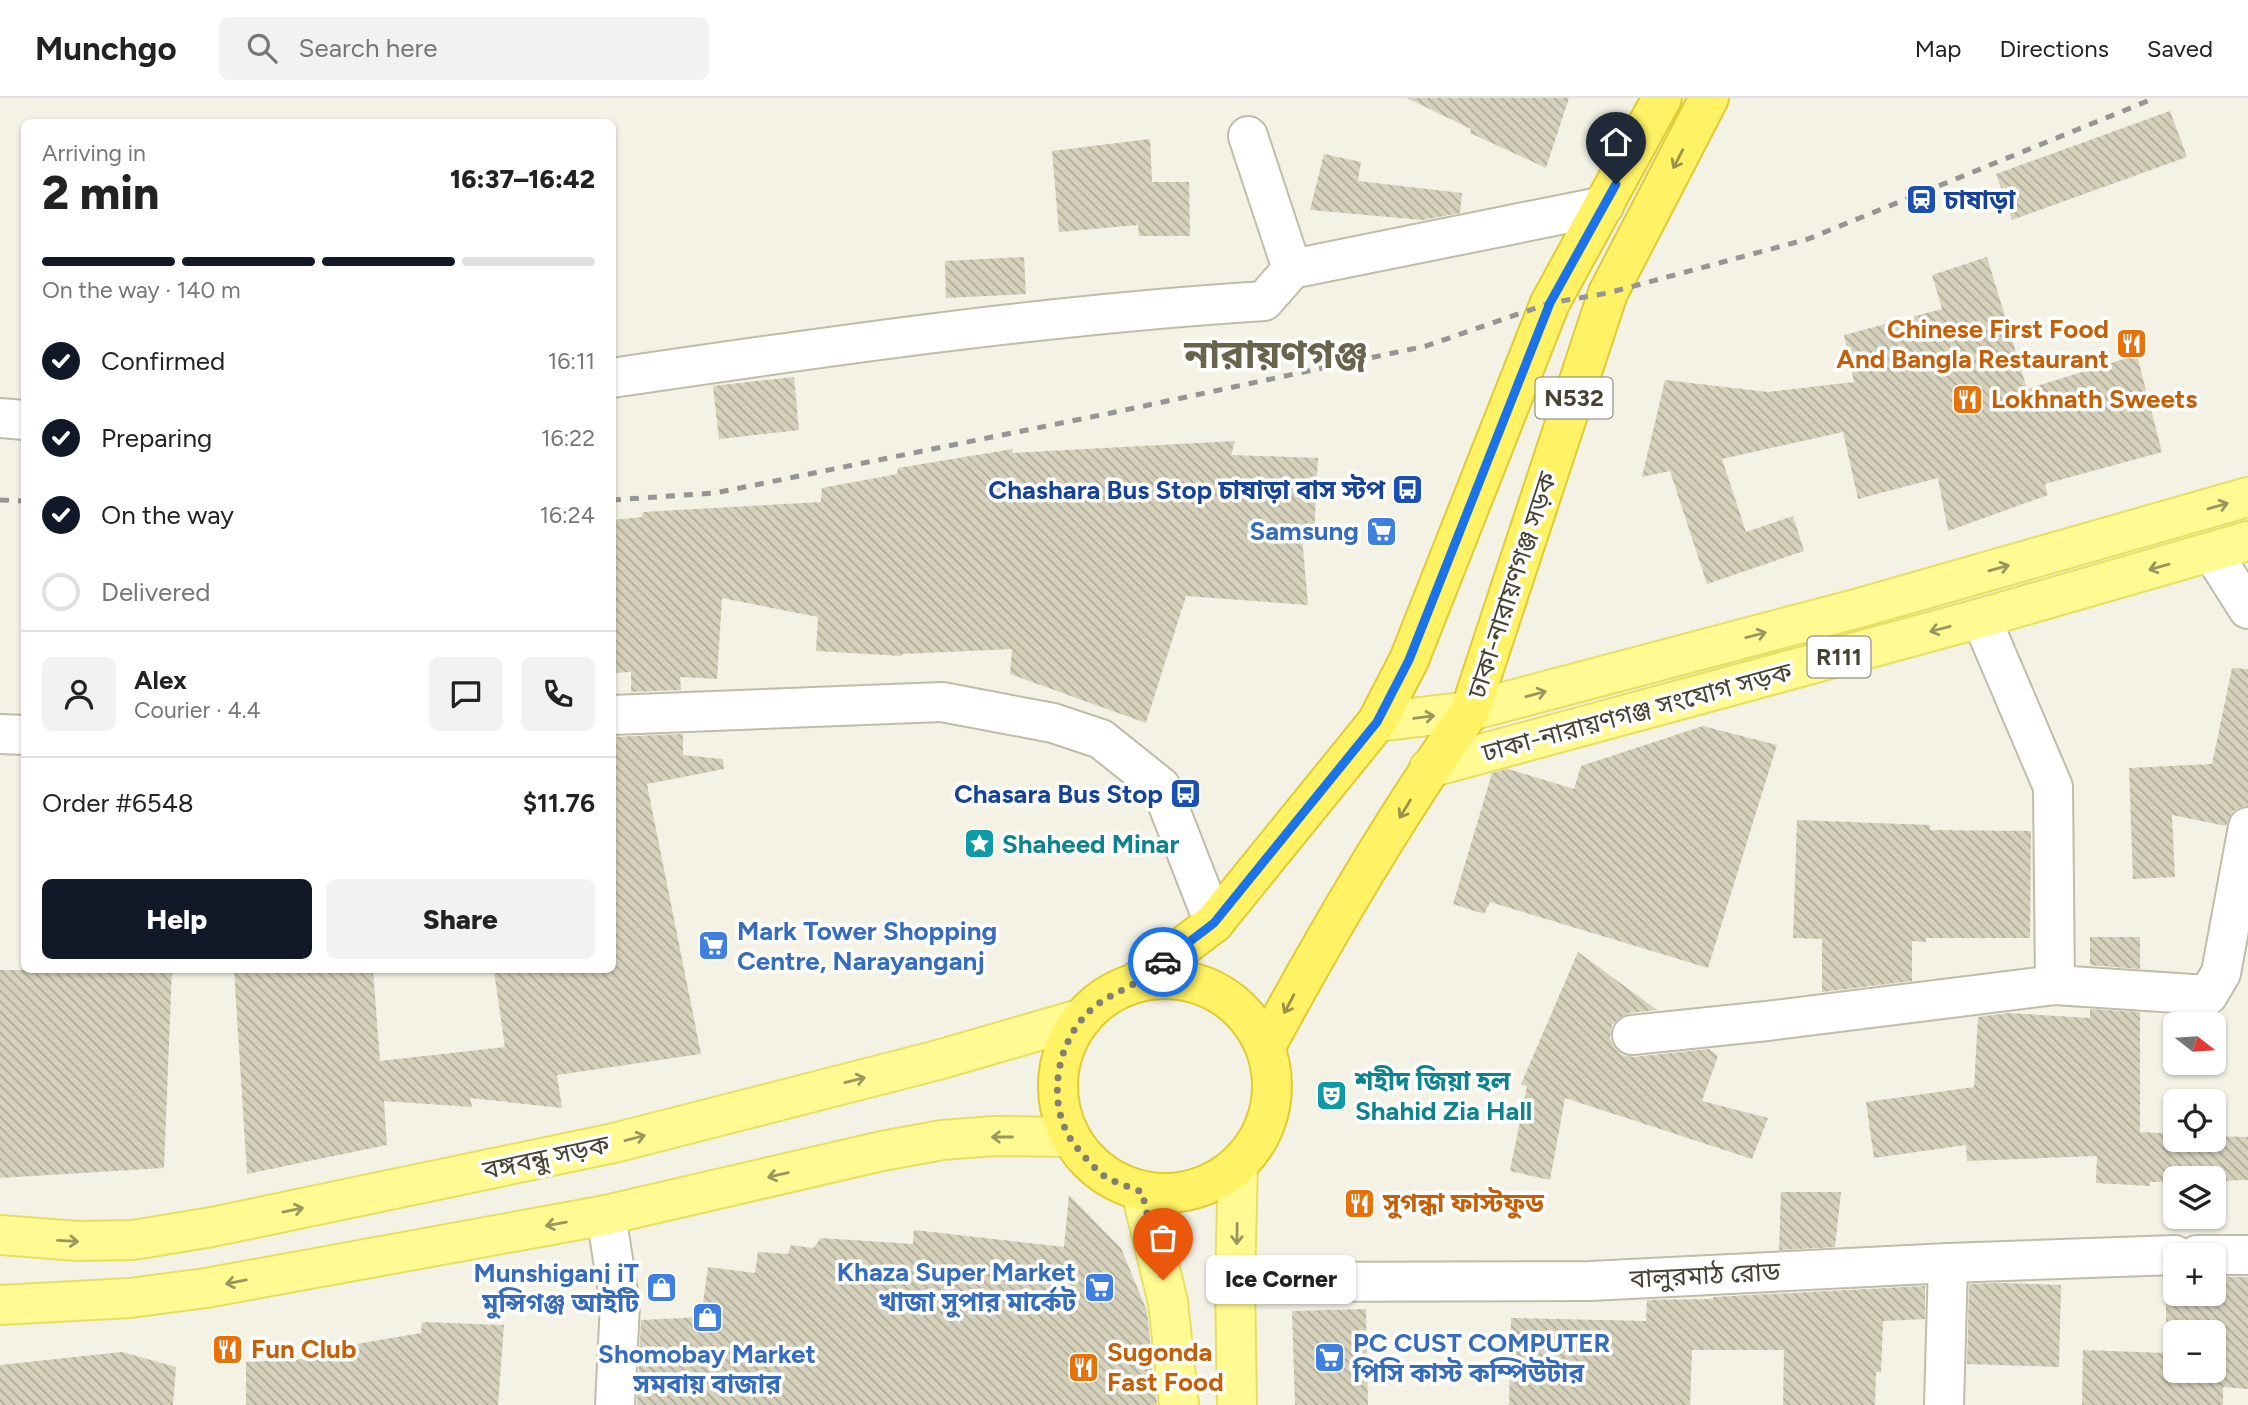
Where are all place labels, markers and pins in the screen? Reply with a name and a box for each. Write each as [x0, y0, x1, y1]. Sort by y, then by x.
pin [1586, 112, 1646, 184]
station icon: চাষাড়া [1904, 183, 1938, 217]
place label: চাষাড়া [1943, 184, 2016, 216]
place label: Chinese First Food And Bangla Restaurant [1836, 313, 2109, 375]
restaurant icon: Chinese First Food And Bangla Restaurant [2115, 327, 2149, 361]
restaurant icon: Lokhnath Sweets [1951, 382, 1985, 416]
place label: Lokhnath Sweets [1991, 383, 2197, 415]
bus stop icon: Chashara Bus Stop চাষাড়া বাস স্টপ [1391, 473, 1425, 507]
place label: Chashara Bus Stop চাষাড়া বাস স্টপ [988, 474, 1386, 506]
supermarket icon: Samsung [1365, 514, 1399, 548]
place label: Samsung [1249, 515, 1359, 547]
bus stop icon: Chasara Bus Stop [1169, 777, 1203, 811]
place label: Chasara Bus Stop [954, 778, 1163, 810]
place icon: Shaheed Minar [962, 827, 996, 861]
place label: Shaheed Minar [1002, 828, 1179, 860]
place label: Mark Tower Shopping Centre, Narayanganj [737, 915, 997, 977]
supermarket icon: Mark Tower Shopping Centre, Narayanganj [697, 929, 731, 963]
place label: শহীদ জিয়া হল Shahid Zia Hall [1354, 1065, 1532, 1127]
theatre icon: শহীদ জিয়া হল Shahid Zia Hall [1315, 1079, 1349, 1113]
restaurant icon: সুগন্ধা ফাস্টফুড [1343, 1186, 1377, 1220]
place label: সুগন্ধা ফাস্টফুড [1382, 1187, 1544, 1220]
pin [1133, 1208, 1193, 1280]
place label: Khaza Super Market খাজা সুপার মার্কেট [837, 1256, 1076, 1319]
callout: Ice Corner [1205, 1256, 1356, 1304]
place label: Munshiganj iT মুন্সিগঞ্জ আইটি [473, 1257, 639, 1320]
supermarket icon: Khaza Super Market খাজা সুপার মার্কেট [1082, 1270, 1116, 1304]
shop icon: Munshiganj iT মুন্সিগঞ্জ আইটি [645, 1271, 679, 1305]
shop icon: Shomobay Market সমবায় বাজার [690, 1301, 724, 1335]
place label: PC CUST COMPUTER পিসি কাস্ট কম্পিউটার [1352, 1327, 1611, 1389]
restaurant icon: Fun Club [211, 1332, 245, 1366]
place label: Fun Club [251, 1333, 356, 1365]
place label: Sugonda Fast Food [1107, 1336, 1224, 1398]
place label: Shomobay Market সমবায় বাজার [598, 1338, 816, 1400]
supermarket icon: PC CUST COMPUTER পিসি কাস্ট কম্পিউটার [1313, 1341, 1347, 1375]
restaurant icon: Sugonda Fast Food [1067, 1350, 1101, 1384]

